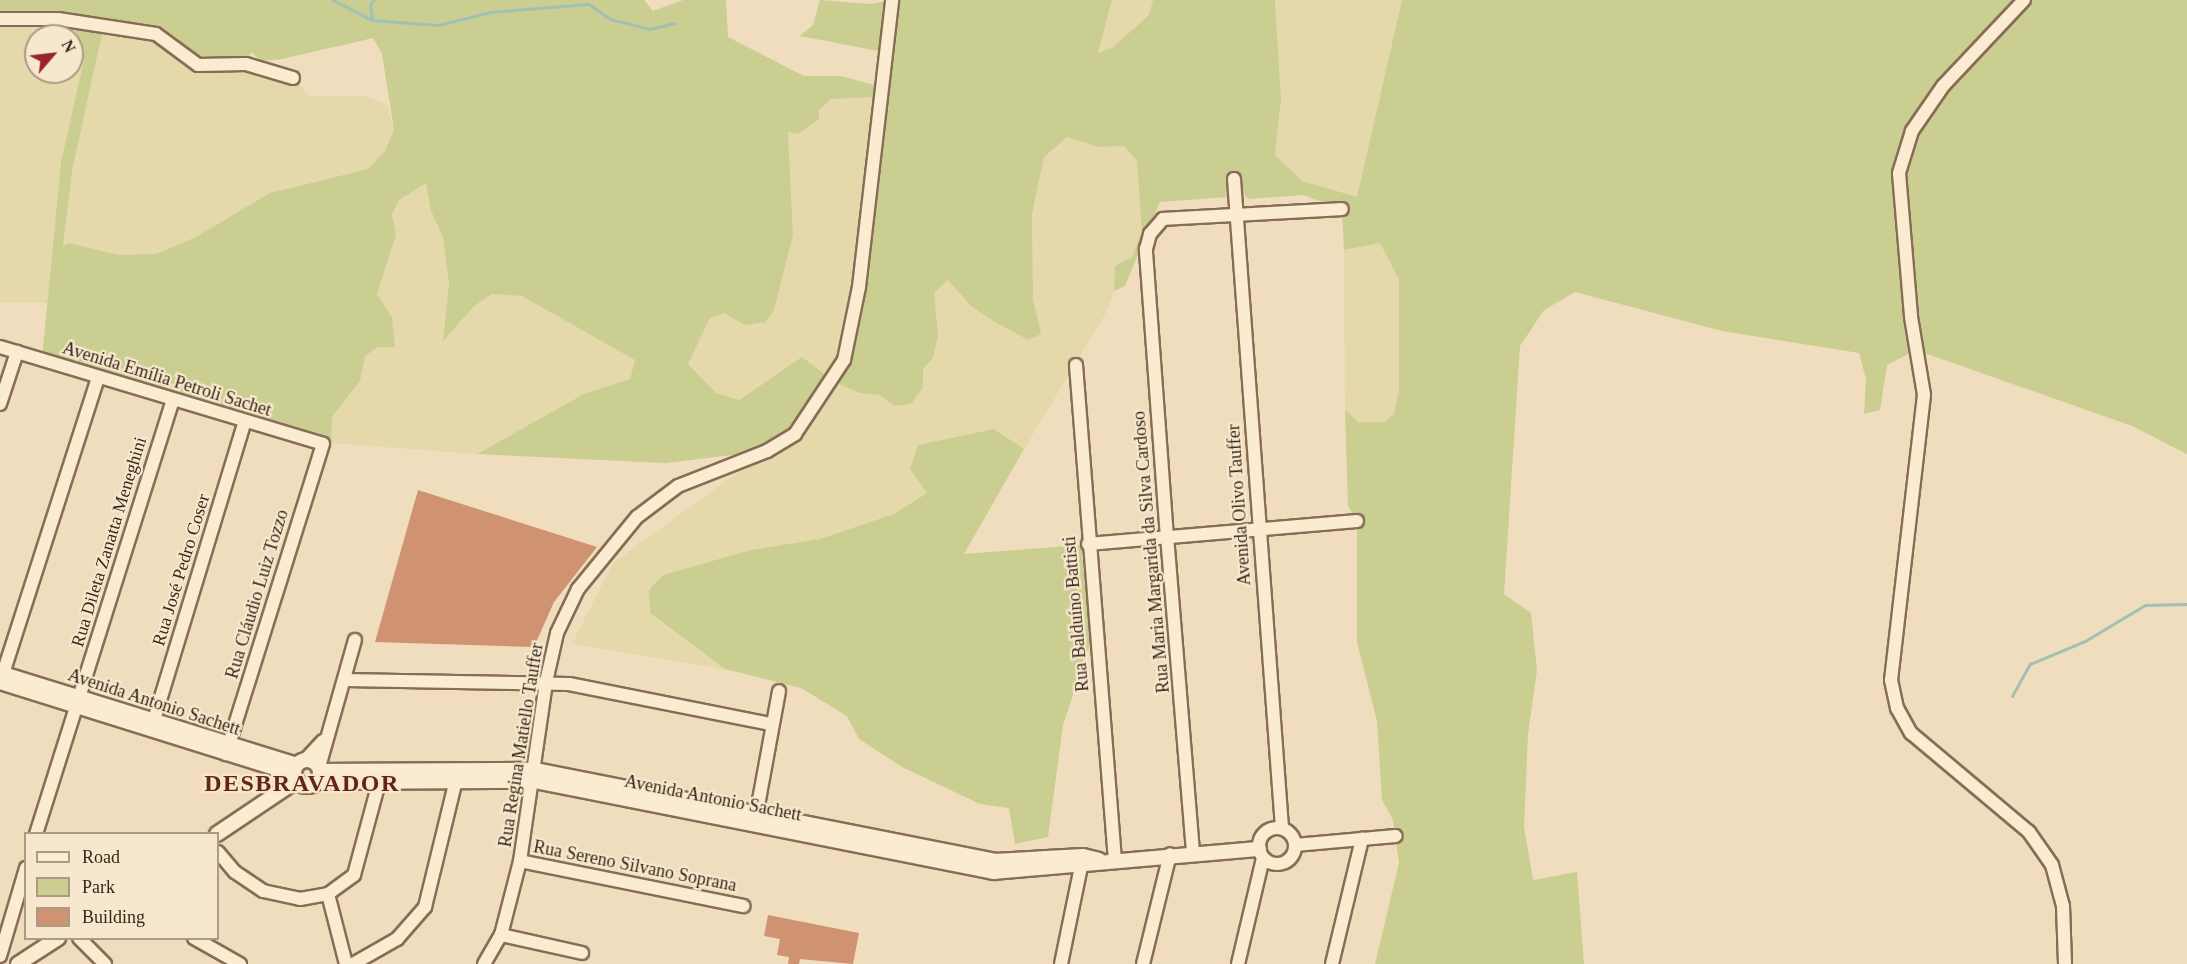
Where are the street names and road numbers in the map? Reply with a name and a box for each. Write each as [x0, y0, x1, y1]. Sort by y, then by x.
street label: Avenida Emília Petroli Sachet [60, 337, 274, 421]
street label: Rua Maria Margarida da Silva Cardoso [1128, 410, 1174, 694]
street label: Avenida Olivo Tauffer [1223, 423, 1255, 587]
street label: Rua Dileta Zanatta Meneghini [67, 434, 151, 650]
street label: Rua José Pedro Coser [148, 492, 214, 648]
street label: Rua Cláudio Luiz Tozzo [221, 507, 293, 681]
street label: Rua Balduíno Battisti [1058, 535, 1094, 693]
street label: Rua Regina Matiello Tauffer [494, 641, 548, 849]
street label: Avenida Antonio Sachett [65, 664, 243, 740]
street label: Avenida Antonio Sachett [622, 770, 804, 826]
street label: Rua Sereno Silvano Soprana [532, 836, 738, 896]

